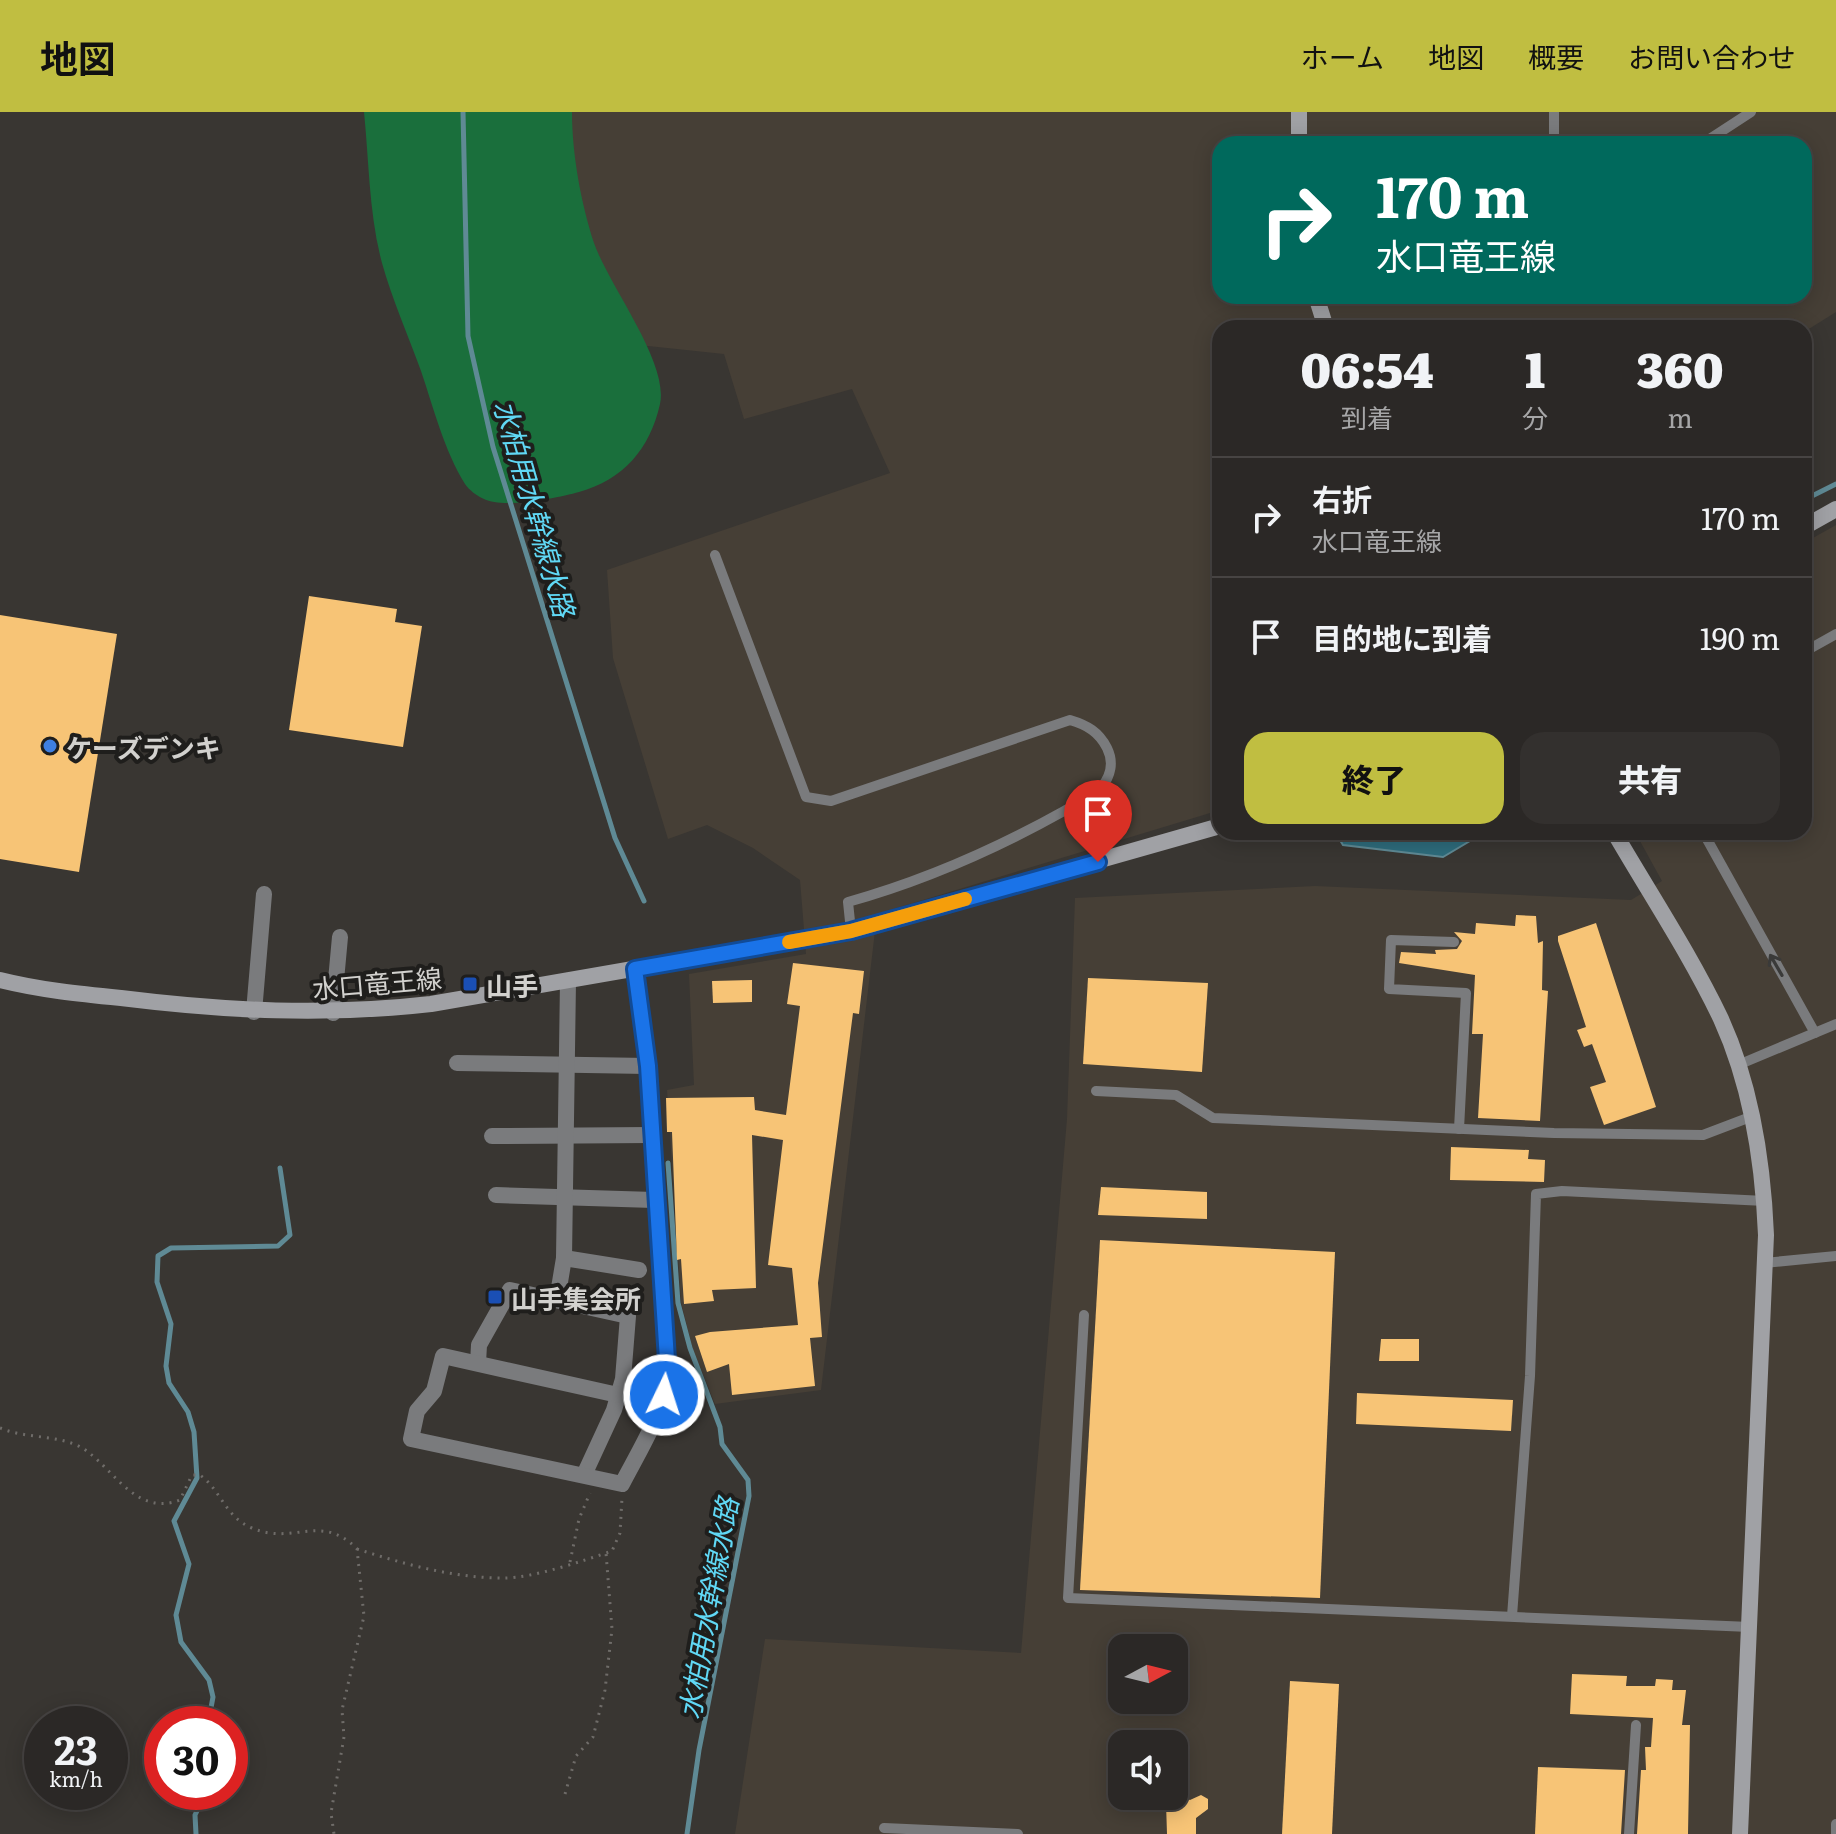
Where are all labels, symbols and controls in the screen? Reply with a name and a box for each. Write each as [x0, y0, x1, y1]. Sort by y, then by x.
text: 地図 [40, 28, 116, 85]
text: ホーム [1301, 35, 1384, 77]
text: 地図 [1428, 35, 1484, 77]
text: 概要 [1528, 35, 1584, 77]
text: お問い合わせ [1628, 35, 1796, 77]
text: 170 m [1376, 152, 1529, 235]
icon: right [1244, 168, 1348, 272]
text: 水口竜王線 [1376, 228, 1556, 281]
text: 06:54 [1300, 332, 1434, 403]
text: 1 [1525, 332, 1545, 403]
text: 360 [1636, 332, 1724, 403]
water label: 水柏用水幹線水路 [485, 395, 588, 623]
text: 到着 [1341, 397, 1393, 436]
text: 分 [1522, 397, 1548, 436]
text: m [1667, 397, 1693, 436]
text: 右折 [1312, 476, 1372, 520]
icon: right [1244, 495, 1288, 539]
text: 170 m [1701, 495, 1780, 539]
text: 水口竜王線 [1312, 520, 1442, 559]
icon: arrive [1244, 615, 1288, 659]
text: 目的地に到着 [1312, 615, 1492, 659]
text: 190 m [1700, 615, 1780, 659]
place label: ケーズデンキ [66, 727, 221, 766]
button: 終了 [1244, 732, 1504, 824]
button: 共有 [1520, 732, 1780, 824]
marker: ケーズデンキ [41, 737, 59, 755]
pin [1064, 780, 1132, 862]
icon: arrive [1076, 792, 1120, 836]
one-way arrow [1768, 954, 1783, 978]
street label: 水口竜王線 [311, 957, 443, 1007]
place label: 山手 [486, 965, 538, 1004]
marker: 山手 [461, 975, 479, 993]
place label: 山手集会所 [511, 1278, 641, 1317]
marker: 山手集会所 [486, 1288, 504, 1306]
position arrow [622, 1353, 706, 1437]
water label: 水柏用水幹線水路 [667, 1492, 747, 1722]
north arrow [1108, 1634, 1188, 1714]
map controls [1108, 1634, 1188, 1810]
speed limit sign: 30 [144, 1706, 248, 1810]
text: 23 [54, 1718, 98, 1777]
button: sound [1108, 1730, 1188, 1810]
text: km/h [49, 1763, 103, 1793]

